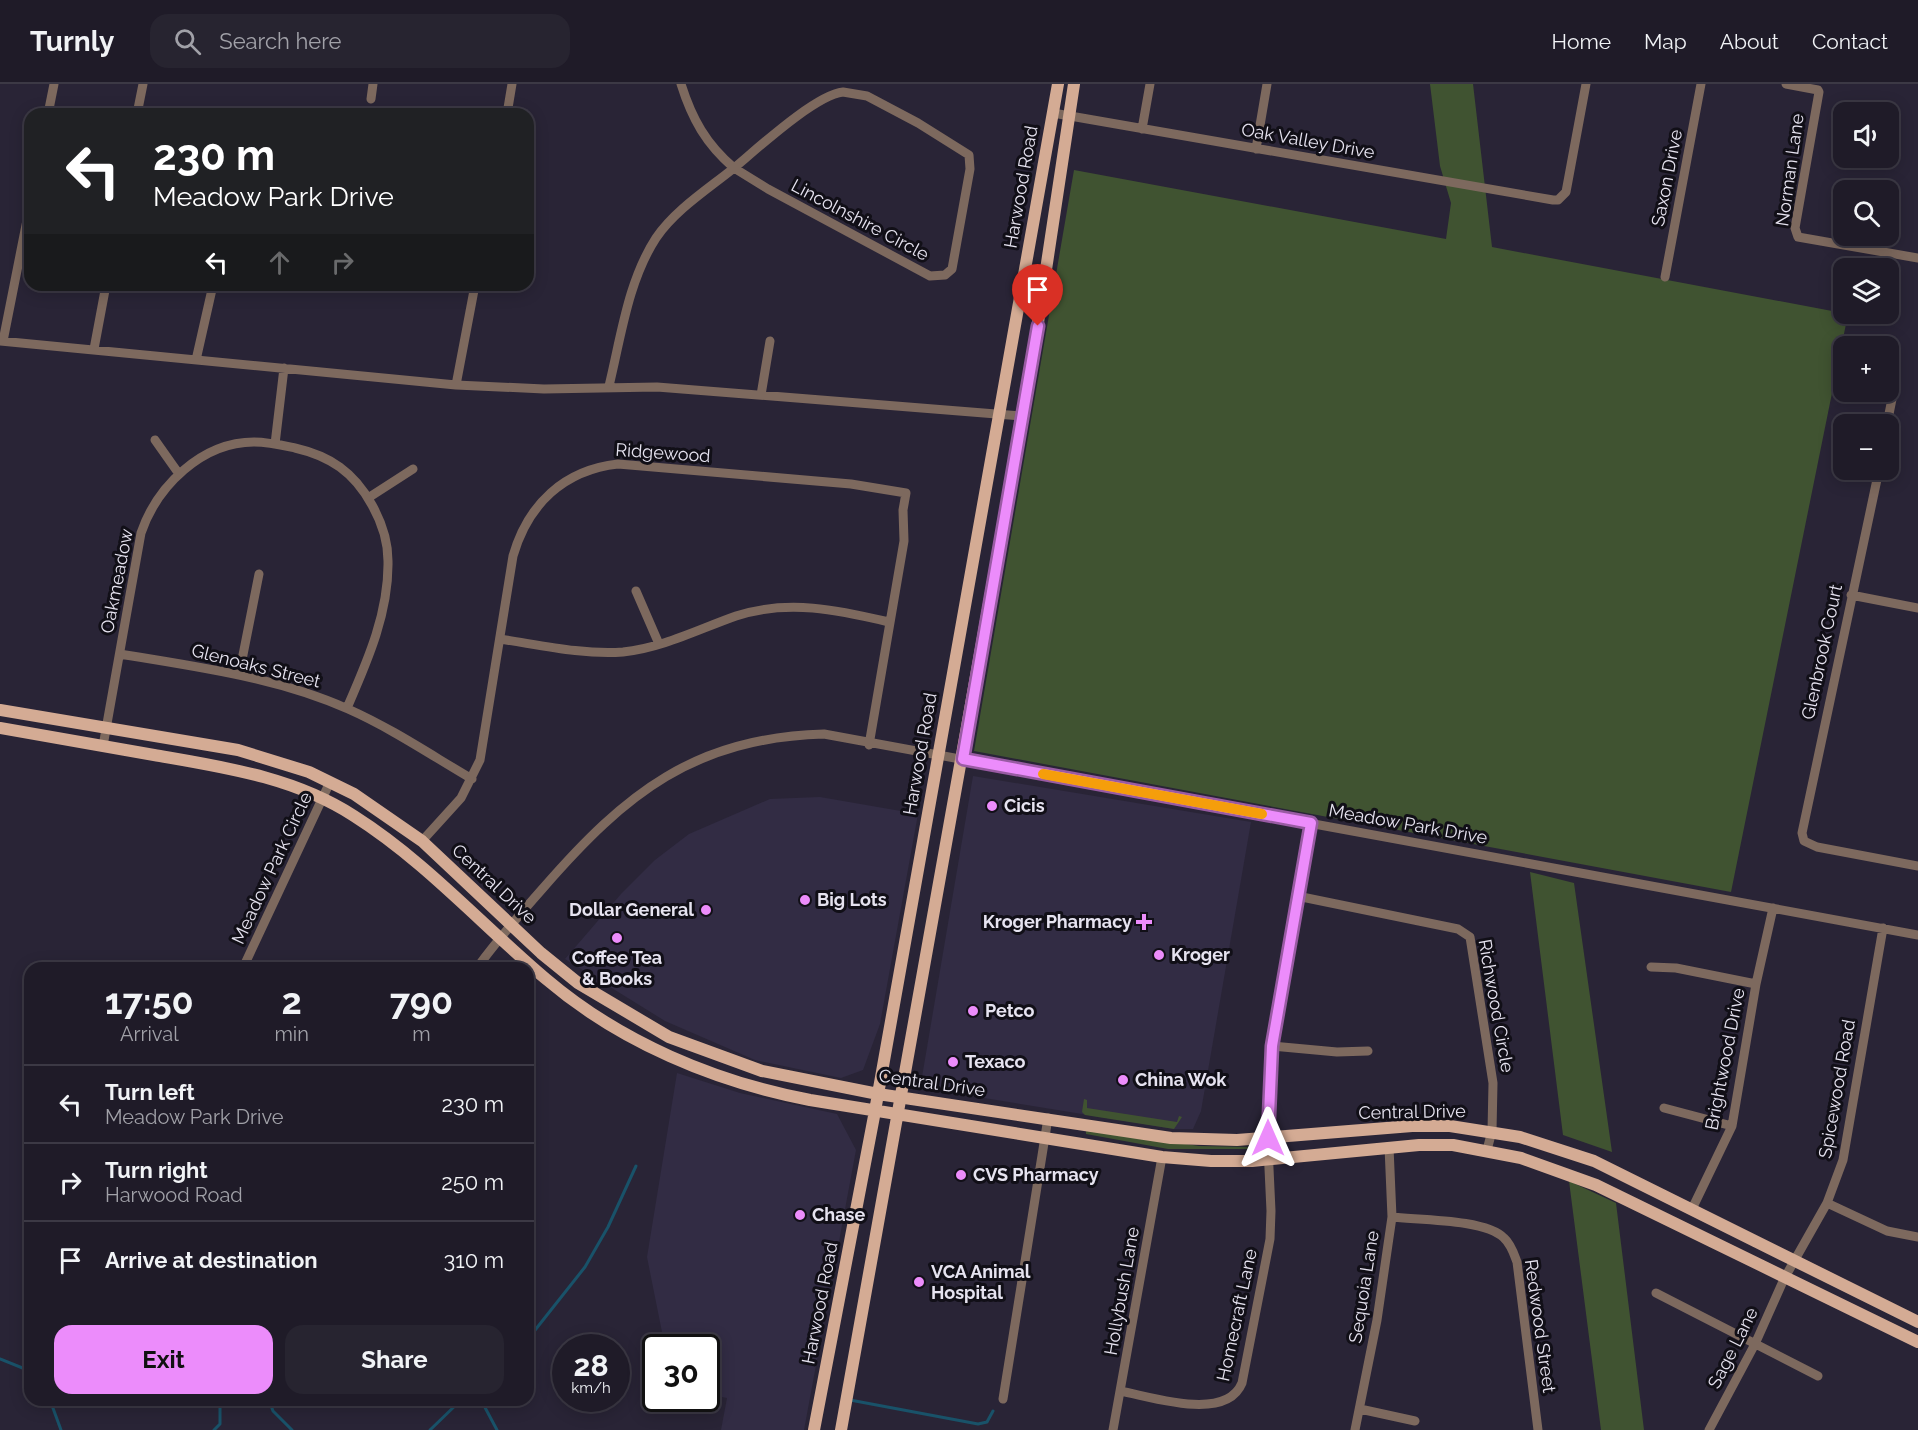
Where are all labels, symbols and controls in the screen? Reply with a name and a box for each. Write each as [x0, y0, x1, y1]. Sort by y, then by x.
search box [150, 14, 570, 68]
text: Turnly [30, 25, 114, 58]
icon: search [171, 25, 204, 58]
text: Search here [219, 28, 341, 54]
text: Home [1552, 29, 1611, 54]
text: Map [1644, 29, 1687, 54]
text: About [1720, 29, 1779, 54]
text: Contact [1812, 29, 1888, 54]
map controls [1833, 102, 1899, 480]
button: sound [1833, 102, 1899, 168]
street label: Norman Lane [1771, 112, 1808, 228]
street label: Oak Valley Drive [1240, 118, 1377, 163]
street label: Harwood Road [999, 124, 1042, 250]
street label: Saxon Drive [1647, 127, 1686, 228]
text: 230 m [153, 131, 275, 180]
icon: left [54, 132, 132, 210]
street label: Lincolnshire Circle [788, 174, 933, 265]
button: search [1833, 180, 1899, 246]
text: Meadow Park Drive [153, 181, 394, 212]
icon: left [200, 246, 233, 279]
icon: ahead [263, 246, 296, 279]
icon: right [326, 246, 359, 279]
button: layers [1833, 258, 1899, 324]
pin [1012, 264, 1063, 326]
icon: arrive [1021, 273, 1054, 306]
button: + [1833, 336, 1899, 402]
button: − [1833, 414, 1899, 480]
street label: Ridgewood [615, 439, 711, 466]
street label: Oakmeadow [96, 527, 137, 635]
street label: Glenbrook Court [1797, 582, 1846, 721]
street label: Glenoaks Street [189, 639, 323, 692]
street label: Harwood Road [898, 691, 941, 817]
street label: Meadow Park Circle [227, 788, 316, 947]
place label: Cicis [1004, 795, 1045, 816]
marker: Cicis [985, 799, 999, 813]
street label: Meadow Park Drive [1327, 799, 1489, 848]
street label: Central Drive [448, 839, 541, 928]
place label: Big Lots [817, 889, 887, 910]
marker: Big Lots [798, 893, 812, 907]
place label: Dollar General [569, 899, 694, 920]
marker: Dollar General [699, 903, 713, 917]
place label: Kroger Pharmacy [983, 911, 1132, 932]
marker: Kroger Pharmacy [1137, 915, 1151, 929]
marker: Coffee Tea & Books [610, 931, 624, 945]
street label: Richwood Circle [1474, 938, 1519, 1075]
place label: Kroger [1171, 944, 1230, 965]
place label: Coffee Tea & Books [572, 947, 662, 989]
marker: Kroger [1152, 948, 1166, 962]
text: 17:50 [105, 980, 194, 1022]
text: 2 [282, 980, 302, 1022]
text: 790 [390, 980, 453, 1022]
street label: Brightwood Drive [1700, 986, 1749, 1132]
place label: Petco [985, 1000, 1035, 1021]
marker: Petco [966, 1004, 980, 1018]
street label: Spicewood Road [1814, 1018, 1859, 1160]
text: Arrival [120, 1022, 179, 1046]
text: min [274, 1022, 309, 1046]
text: m [412, 1022, 431, 1046]
place label: Texaco [965, 1051, 1026, 1072]
marker: Texaco [946, 1055, 960, 1069]
street label: Central Drive [877, 1065, 987, 1100]
place label: China Wok [1135, 1069, 1227, 1090]
marker: China Wok [1116, 1073, 1130, 1087]
text: Turn left [105, 1079, 195, 1105]
icon: left [54, 1088, 87, 1121]
text: 230 m [441, 1091, 504, 1117]
street label: Central Drive [1358, 1100, 1466, 1123]
text: Meadow Park Drive [105, 1105, 283, 1129]
position arrow [1236, 1106, 1300, 1170]
text: Turn right [105, 1157, 208, 1183]
place label: CVS Pharmacy [973, 1164, 1099, 1185]
icon: right [54, 1166, 87, 1199]
marker: CVS Pharmacy [954, 1168, 968, 1182]
text: 250 m [441, 1169, 504, 1195]
text: Harwood Road [105, 1183, 243, 1207]
place label: Chase [812, 1204, 865, 1225]
marker: Chase [793, 1208, 807, 1222]
street label: Hollybush Lane [1100, 1225, 1143, 1357]
street label: Sequoia Lane [1344, 1229, 1383, 1345]
street label: Harwood Road [797, 1240, 842, 1366]
icon: arrive [54, 1244, 87, 1277]
street label: Homecraft Lane [1212, 1246, 1261, 1383]
text: Arrive at destination [105, 1247, 318, 1273]
text: 310 m [444, 1247, 504, 1273]
street label: Redwood Street [1521, 1258, 1560, 1394]
place label: VCA Animal Hospital [931, 1261, 1031, 1303]
marker: VCA Animal Hospital [912, 1275, 926, 1289]
street label: Sage Lane [1703, 1303, 1762, 1392]
button: Exit [54, 1325, 273, 1394]
button: Share [285, 1325, 504, 1394]
speed limit sign: 30 [642, 1334, 720, 1412]
text: 28 [573, 1348, 609, 1383]
text: km/h [571, 1379, 611, 1397]

